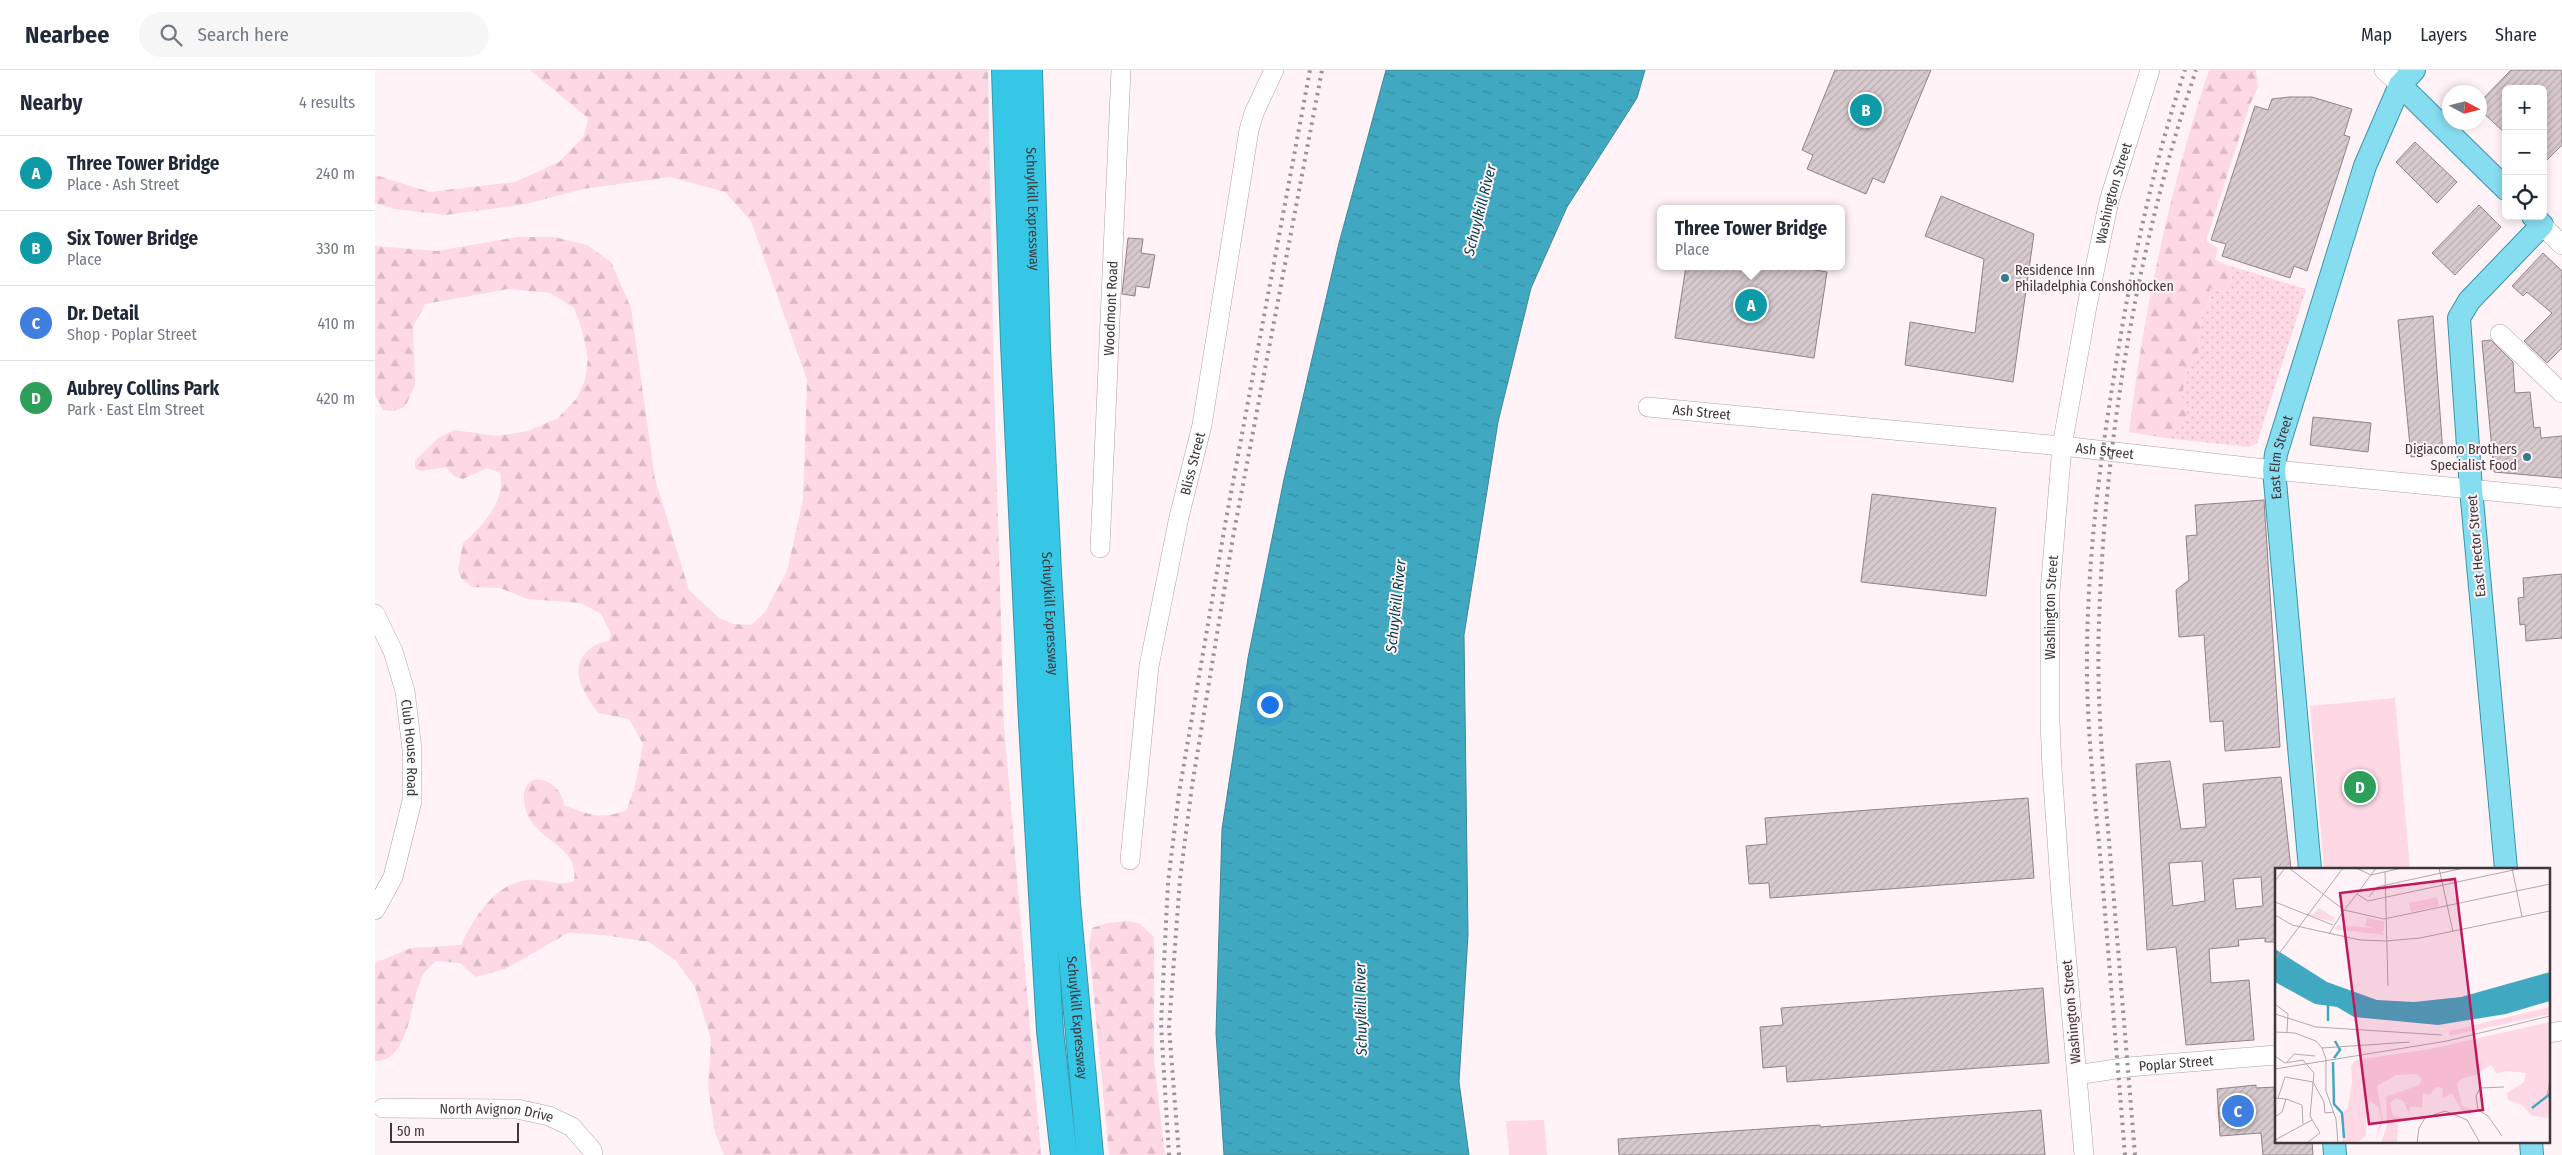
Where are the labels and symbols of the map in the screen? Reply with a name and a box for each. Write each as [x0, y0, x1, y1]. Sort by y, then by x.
north arrow [2442, 85, 2487, 130]
pin: B [1850, 91, 1882, 129]
street label: Washington Street [2092, 140, 2136, 246]
street label: Schuylkill Expressway [1022, 147, 1043, 272]
water label: Schuylkill River [1460, 162, 1500, 258]
street label: Woodmont Road [1100, 260, 1122, 356]
place label: Residence Inn Philadelphia Conshohocken [2015, 262, 2174, 295]
marker: Residence Inn Philadelphia Conshohocken [1999, 272, 2011, 284]
pin: A [1735, 286, 1767, 324]
street label: Ash Street [1672, 401, 1732, 424]
street label: East Elm Street [2266, 413, 2297, 500]
street label: Bliss Street [1177, 430, 1209, 497]
street label: Ash Street [2075, 440, 2135, 463]
place label: Digiacomo Brothers Specialist Food [2405, 441, 2517, 474]
marker: Digiacomo Brothers Specialist Food [2521, 451, 2533, 463]
street label: East Hector Street [2464, 494, 2489, 598]
street label: Schuylkill Expressway [1038, 551, 1062, 677]
street label: Washington Street [2042, 554, 2062, 660]
water label: Schuylkill River [1382, 558, 1410, 654]
your location [1257, 692, 1283, 718]
street label: Club House Road [397, 698, 420, 796]
pin: D [2344, 768, 2376, 806]
inset map [2275, 868, 2549, 1142]
street label: Schuylkill Expressway [1063, 955, 1091, 1081]
street label: Washington Street [2058, 959, 2085, 1065]
water label: Schuylkill River [1351, 961, 1371, 1057]
street label: Poplar Street [2138, 1052, 2215, 1075]
pin: C [2222, 1092, 2254, 1130]
street label: North Avignon Drive [439, 1100, 557, 1126]
scale bar [390, 1120, 519, 1143]

